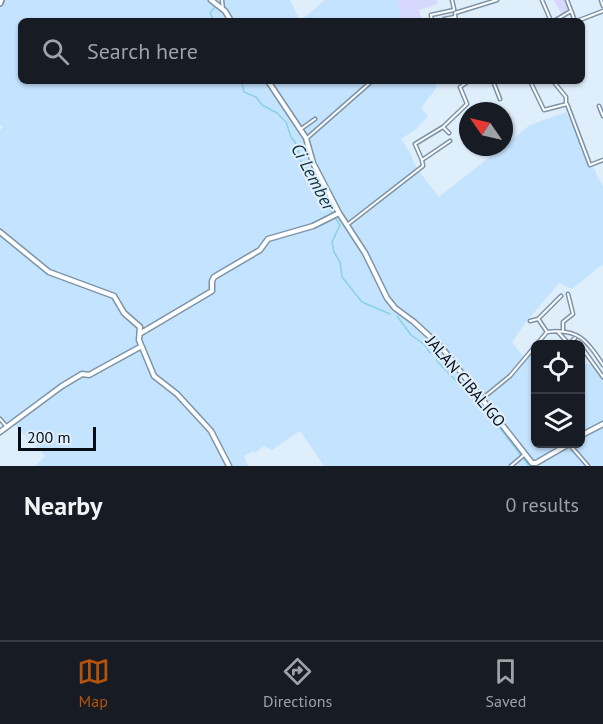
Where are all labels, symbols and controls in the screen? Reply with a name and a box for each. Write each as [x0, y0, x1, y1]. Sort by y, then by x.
search box [18, 18, 585, 84]
icon: search [39, 35, 72, 68]
text: Search here [87, 37, 198, 65]
north arrow [459, 102, 513, 156]
water label: Ci Lember [286, 139, 341, 215]
street label: JALAN CIBALIGO [421, 331, 510, 431]
map controls [531, 340, 585, 448]
button: locate [531, 340, 585, 394]
button: layers [531, 394, 585, 448]
scale bar [18, 424, 96, 452]
text: 200 m [27, 427, 70, 447]
text: Nearby [24, 489, 102, 522]
text: 0 results [506, 492, 579, 518]
tab: Map [77, 655, 110, 711]
tab: Directions [263, 655, 332, 711]
tab: Saved [486, 655, 526, 711]

